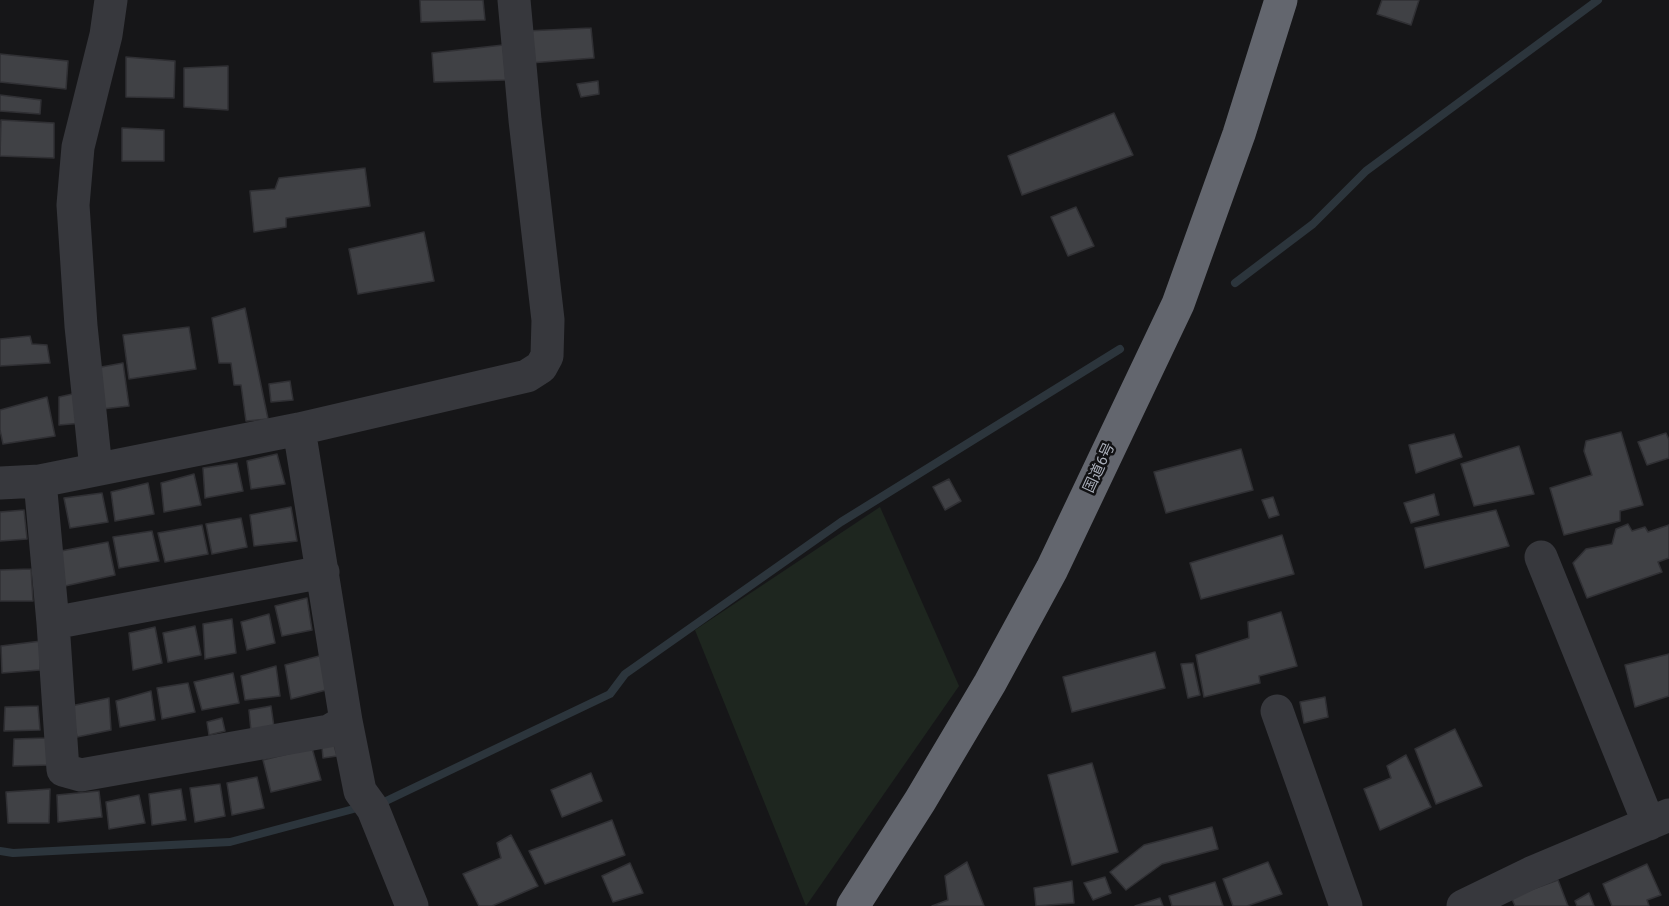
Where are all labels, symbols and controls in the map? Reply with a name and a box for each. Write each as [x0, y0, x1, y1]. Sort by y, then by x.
street label: 国道6号 [1081, 440, 1119, 496]

